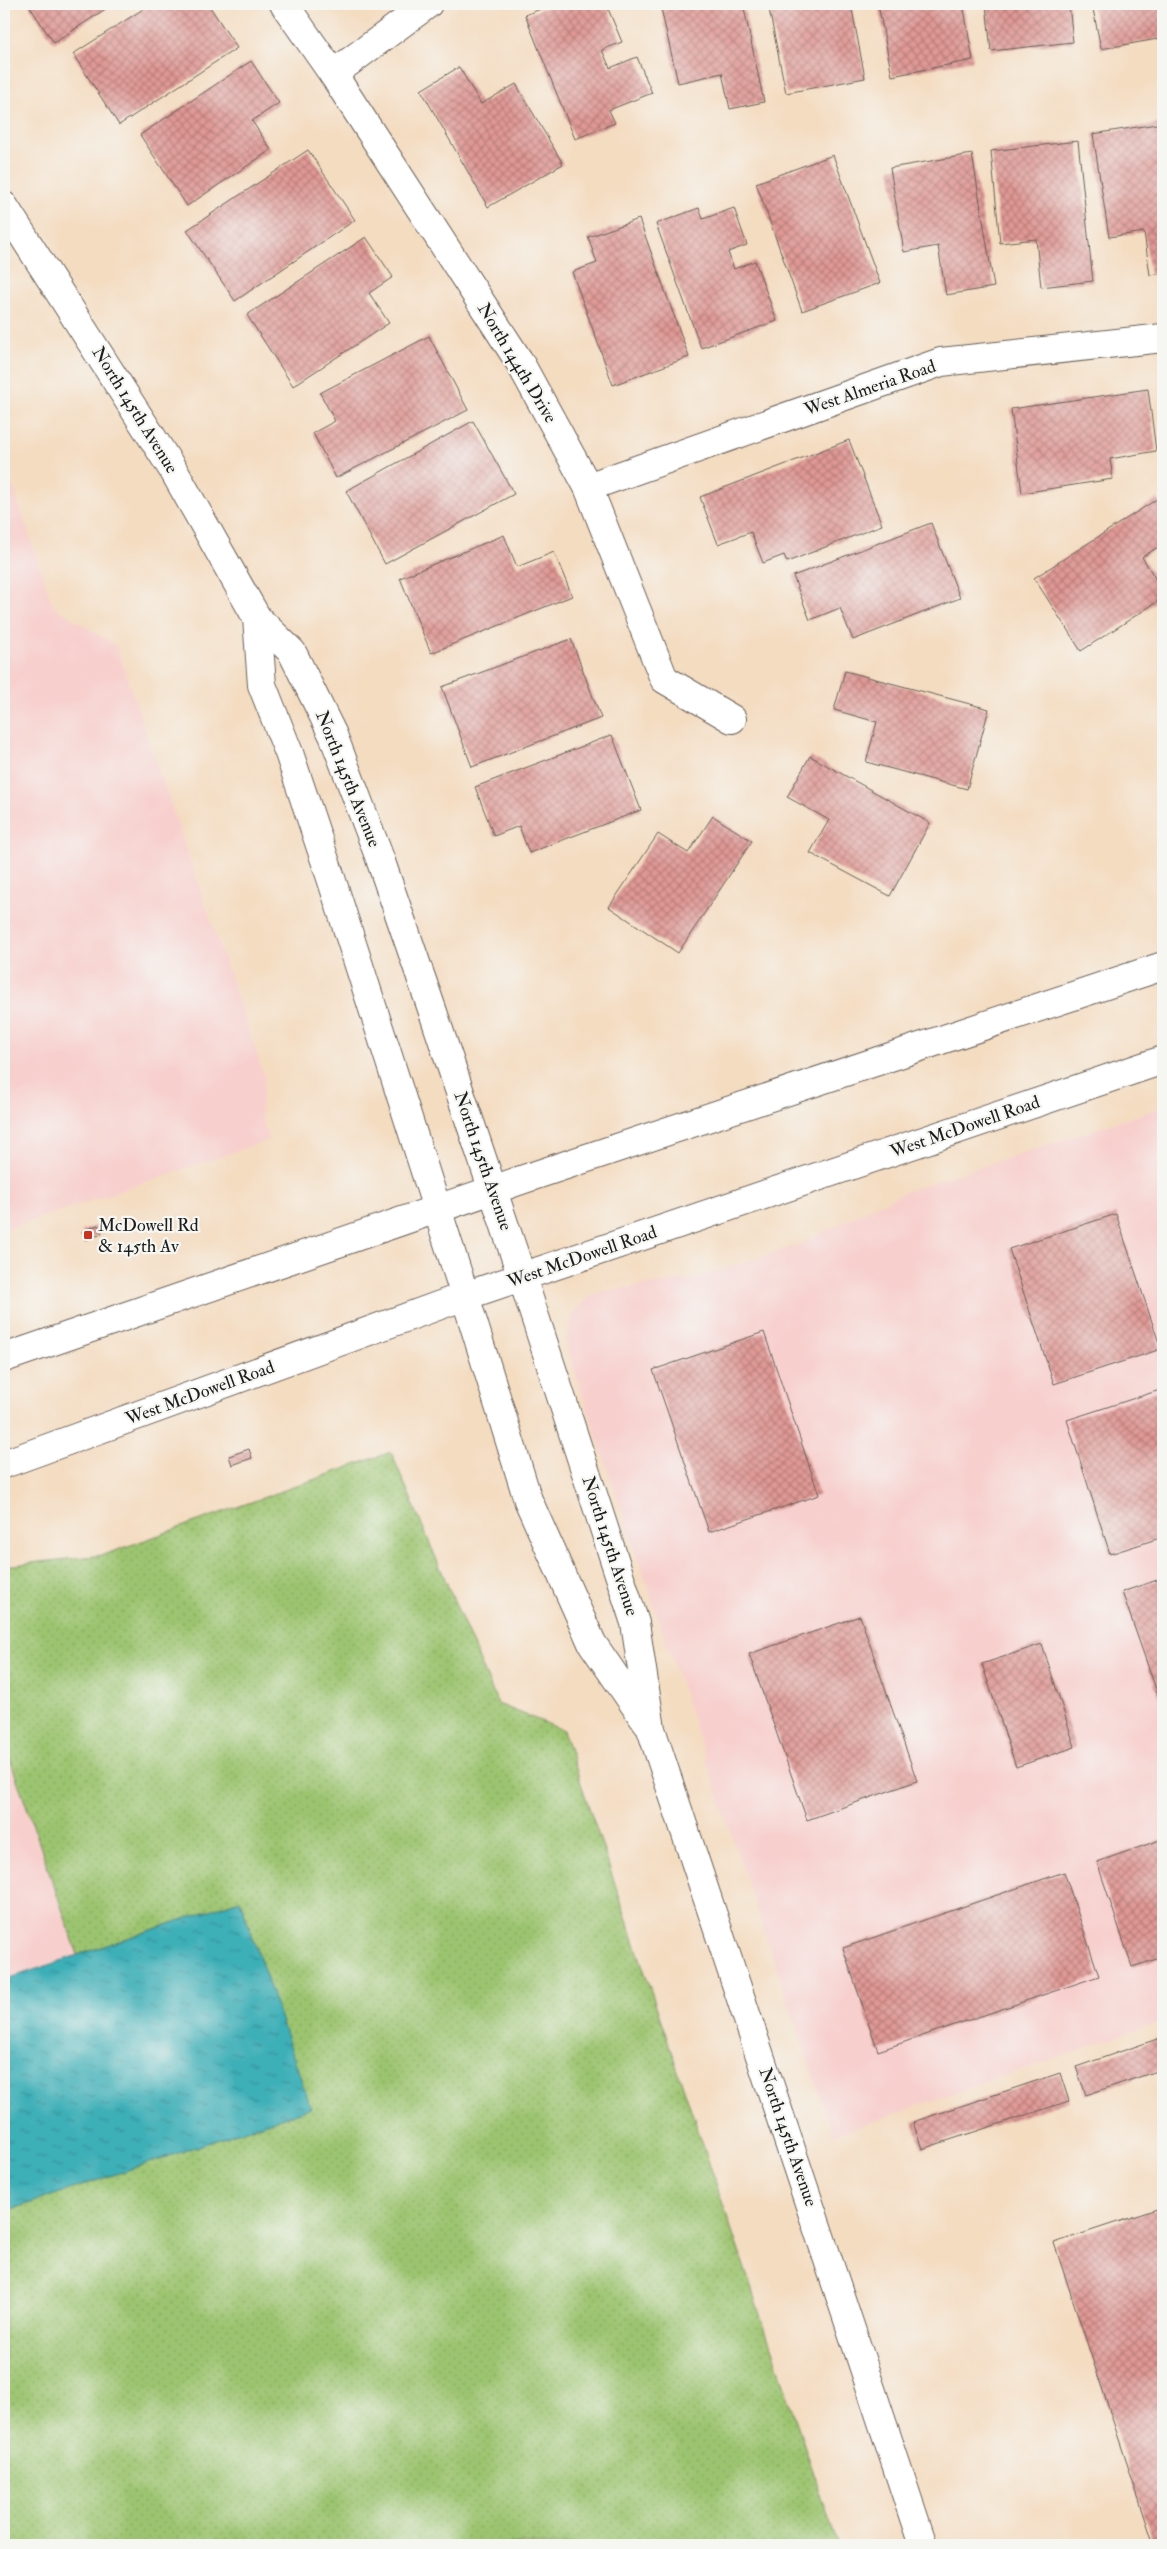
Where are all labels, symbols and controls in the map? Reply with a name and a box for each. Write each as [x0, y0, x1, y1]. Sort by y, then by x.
street label: North 144th Drive [472, 299, 562, 428]
street label: North 145th Avenue [87, 342, 184, 478]
street label: West Almeria Road [800, 355, 939, 422]
street label: North 145th Avenue [310, 707, 386, 851]
street label: North 145th Avenue [448, 1089, 518, 1234]
street label: West McDowell Road [886, 1091, 1043, 1164]
place label: McDowell Rd & 145th Av [98, 1214, 199, 1258]
street label: West McDowell Road [503, 1221, 660, 1294]
marker: McDowell Rd & 145th Av [82, 1229, 94, 1241]
street label: West McDowell Road [122, 1355, 278, 1431]
street label: North 145th Avenue [577, 1473, 644, 1619]
street label: North 145th Avenue [753, 2065, 823, 2210]

